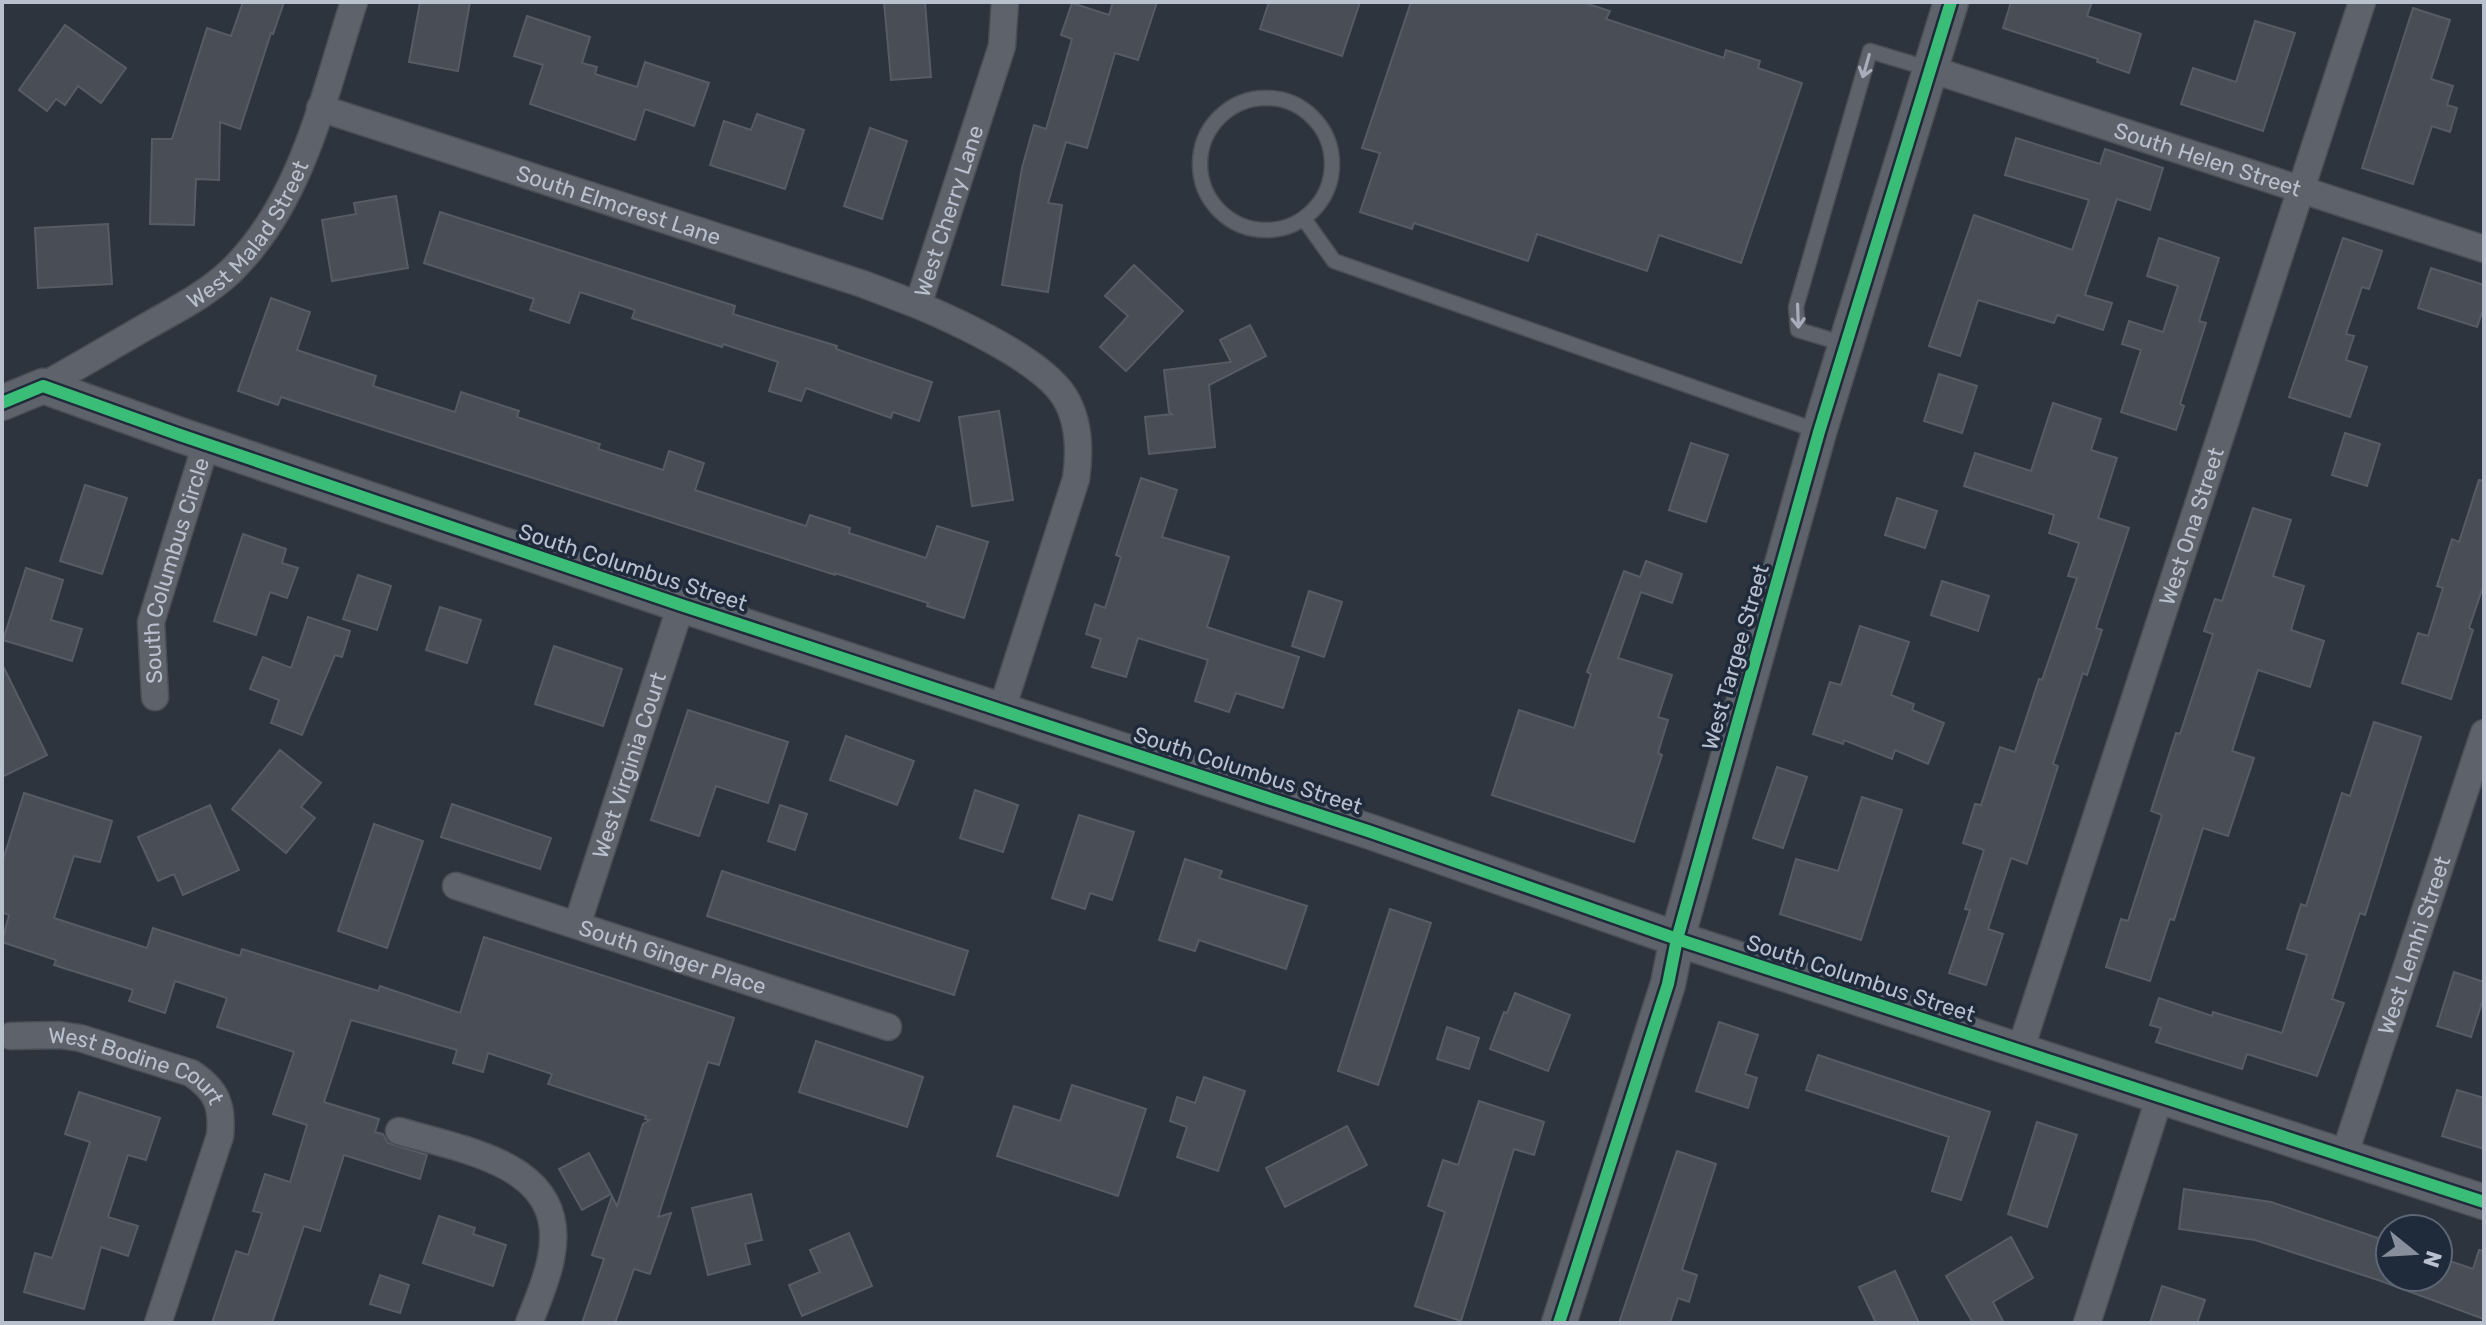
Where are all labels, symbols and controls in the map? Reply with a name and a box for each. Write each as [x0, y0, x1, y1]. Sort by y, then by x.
one-way arrow [1857, 52, 1872, 78]
street label: South Helen Street [2111, 117, 2305, 203]
street label: West Cherry Lane [909, 122, 989, 300]
street label: West Malad Street [182, 156, 315, 314]
street label: South Elmcrest Lane [513, 160, 724, 251]
one-way arrow [1790, 302, 1806, 328]
street label: West Ona Street [2153, 444, 2230, 609]
street label: South Columbus Circle [138, 454, 215, 684]
street label: South Columbus Street [515, 518, 751, 617]
street label: West Targee Street [1696, 561, 1775, 753]
street label: West Virginia Court [587, 669, 672, 862]
street label: South Columbus Street [1130, 721, 1366, 820]
street label: West Lemhi Street [2372, 852, 2456, 1038]
street label: South Ginger Place [575, 914, 770, 1000]
street label: South Columbus Street [1743, 929, 1979, 1028]
street label: West Bodine Court [48, 1022, 230, 1109]
north arrow [2374, 1213, 2454, 1293]
text: N [2417, 1247, 2448, 1271]

